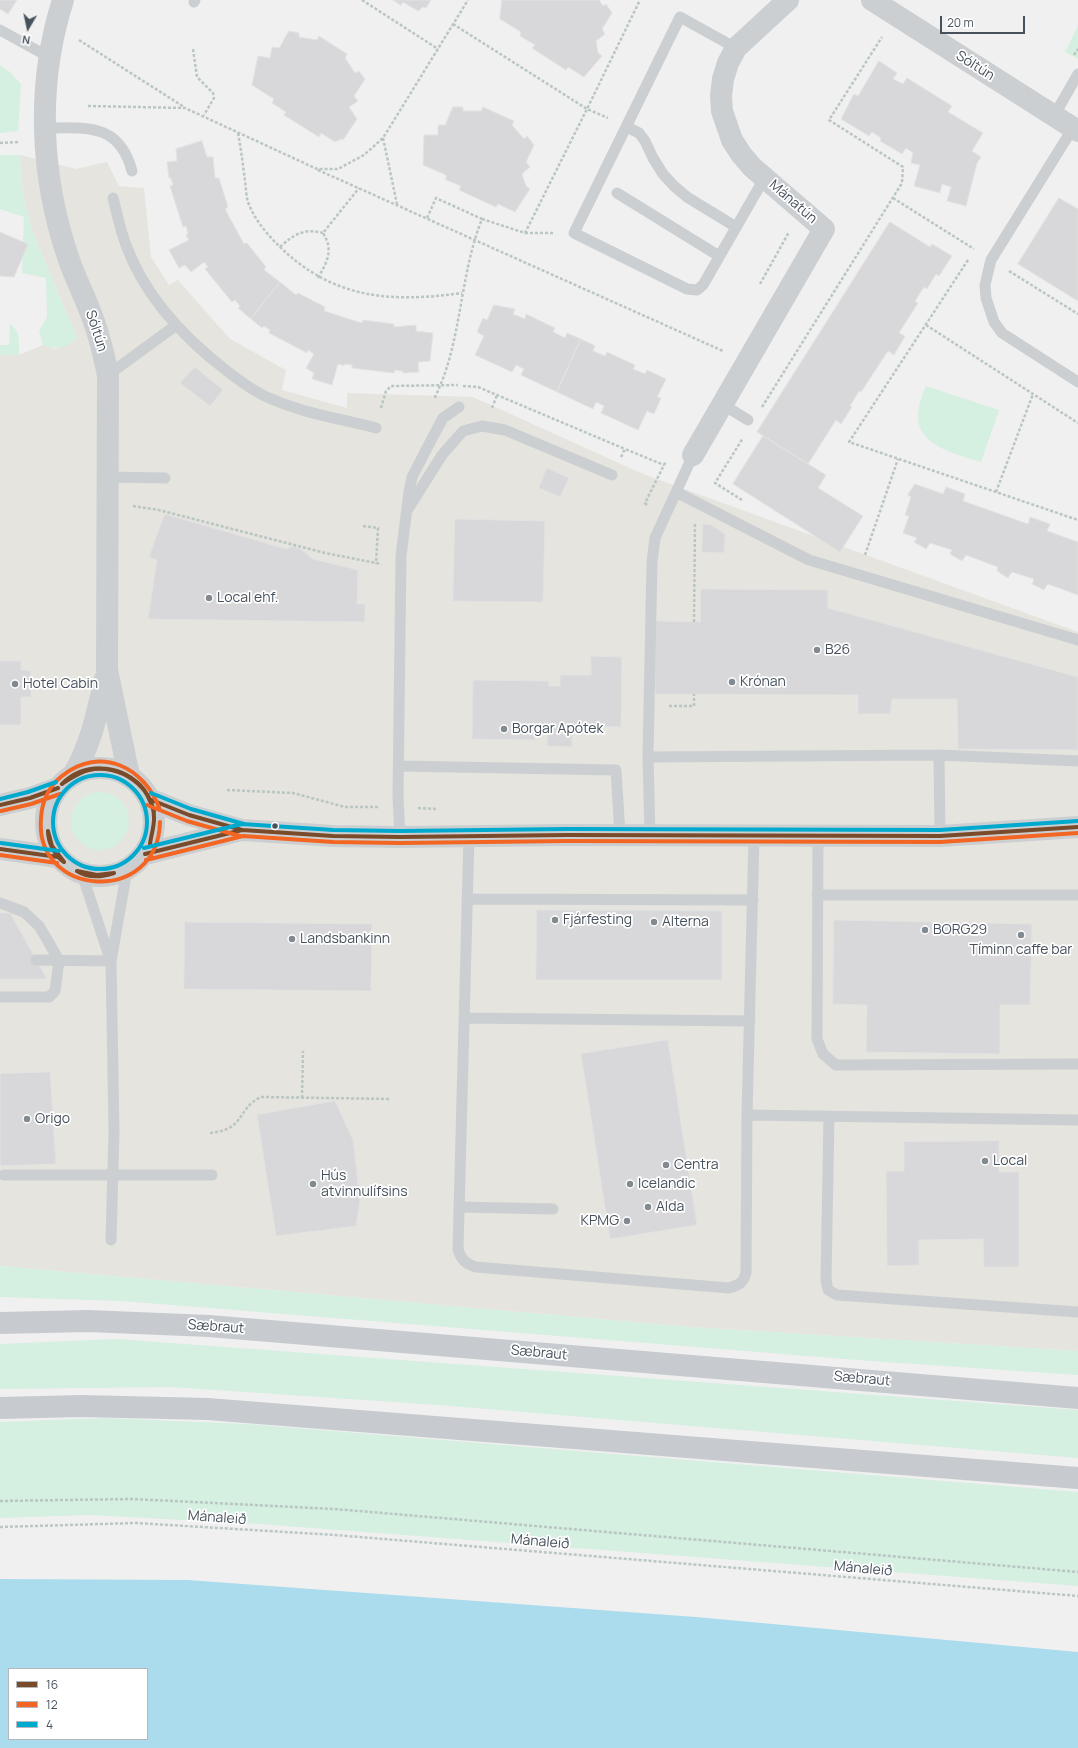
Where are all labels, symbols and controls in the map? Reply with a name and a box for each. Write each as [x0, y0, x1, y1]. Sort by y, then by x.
north arrow [8, 8, 48, 48]
scale bar [942, 8, 1027, 34]
text: 20 m [947, 14, 974, 31]
text: N [21, 32, 31, 48]
street label: Sóltún [953, 48, 997, 84]
street label: Mánatún [766, 177, 820, 227]
street label: Sóltún [81, 308, 111, 354]
place label: Local ehf. [217, 590, 278, 606]
marker: Local ehf. [204, 593, 214, 603]
place label: B26 [825, 642, 850, 658]
marker: B26 [812, 645, 822, 655]
place label: Krónan [740, 674, 786, 690]
place label: Hotel Cabin [23, 676, 98, 692]
marker: Krónan [727, 677, 737, 687]
marker: Hotel Cabin [10, 679, 20, 689]
place label: Borgar Apótek [512, 721, 603, 737]
marker: Borgar Apótek [499, 724, 509, 734]
unlabelled marker [270, 821, 280, 831]
place label: Fjárfesting [563, 912, 632, 928]
place label: Alterna [662, 914, 709, 930]
marker: Fjárfesting [550, 915, 560, 925]
marker: Alterna [649, 917, 659, 927]
place label: BORG29 [933, 922, 987, 938]
marker: BORG29 [920, 925, 930, 935]
marker: Tíminn caffe bar [1016, 930, 1026, 940]
place label: Landsbankinn [300, 931, 390, 947]
marker: Landsbankinn [287, 934, 297, 944]
place label: Tíminn caffe bar [970, 942, 1072, 958]
place label: Origo [35, 1111, 70, 1127]
marker: Origo [22, 1114, 32, 1124]
place label: Local [993, 1153, 1027, 1169]
marker: Local [980, 1156, 990, 1166]
place label: Centra [674, 1157, 718, 1173]
marker: Centra [661, 1160, 671, 1170]
place label: Hús atvinnulífsins [321, 1168, 407, 1200]
place label: Icelandic [638, 1176, 696, 1192]
marker: Hús atvinnulífsins [308, 1179, 318, 1189]
marker: Icelandic [625, 1179, 635, 1189]
place label: Alda [656, 1199, 684, 1215]
marker: Alda [643, 1202, 653, 1212]
place label: KPMG [581, 1213, 619, 1229]
marker: KPMG [622, 1216, 632, 1226]
street label: Sæbraut [187, 1317, 245, 1337]
street label: Sæbraut [510, 1342, 568, 1364]
street label: Sæbraut [833, 1368, 891, 1390]
street label: Mánaleið [187, 1508, 247, 1528]
street label: Mánaleið [510, 1531, 570, 1553]
street label: Mánaleið [833, 1558, 893, 1580]
legend [8, 1668, 148, 1740]
text: 16 [46, 1676, 58, 1693]
text: 12 [46, 1696, 58, 1713]
text: 4 [46, 1716, 53, 1733]

